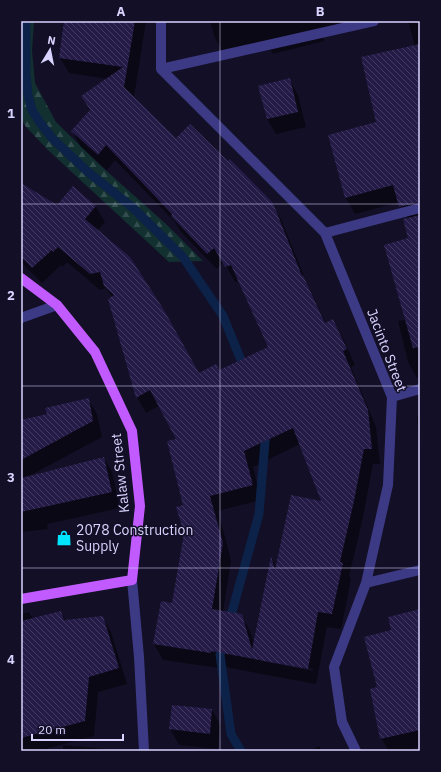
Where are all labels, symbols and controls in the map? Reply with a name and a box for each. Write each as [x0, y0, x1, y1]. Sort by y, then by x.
text: A [117, 3, 126, 20]
text: B [316, 3, 325, 20]
north arrow [30, 30, 70, 70]
text: N [47, 33, 57, 48]
text: 1 [7, 105, 15, 122]
text: 2 [7, 287, 15, 304]
street label: Jacinto Street [363, 306, 411, 394]
street label: Kalaw Street [107, 432, 133, 514]
text: 3 [7, 469, 15, 486]
place label: 2078 Construction Supply [76, 521, 193, 555]
shop icon: 2078 Construction Supply [55, 529, 73, 547]
text: 4 [7, 651, 15, 668]
scale bar [32, 716, 123, 742]
text: 20 m [38, 722, 66, 737]

